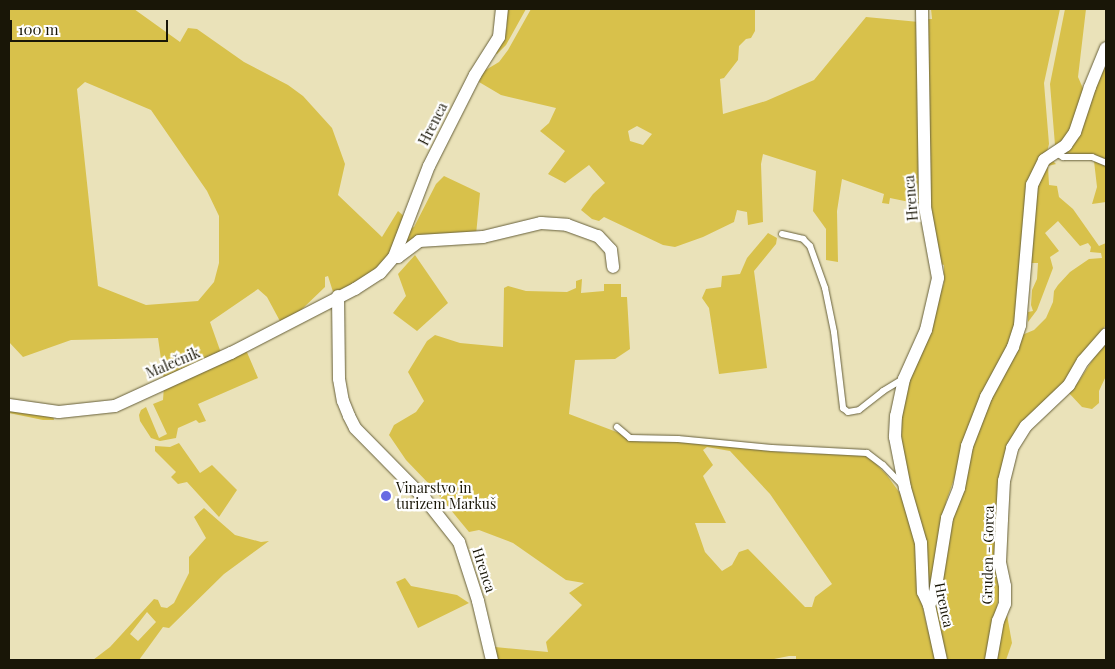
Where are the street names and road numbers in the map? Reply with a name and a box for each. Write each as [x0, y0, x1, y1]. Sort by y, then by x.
street label: Hrenca [415, 100, 451, 148]
street label: Hrenca [901, 174, 921, 222]
street label: Malečnik [143, 344, 203, 382]
street label: Gruden - Gorca [979, 505, 997, 605]
street label: Hrenca [469, 546, 499, 594]
street label: Hrenca [931, 581, 957, 629]

